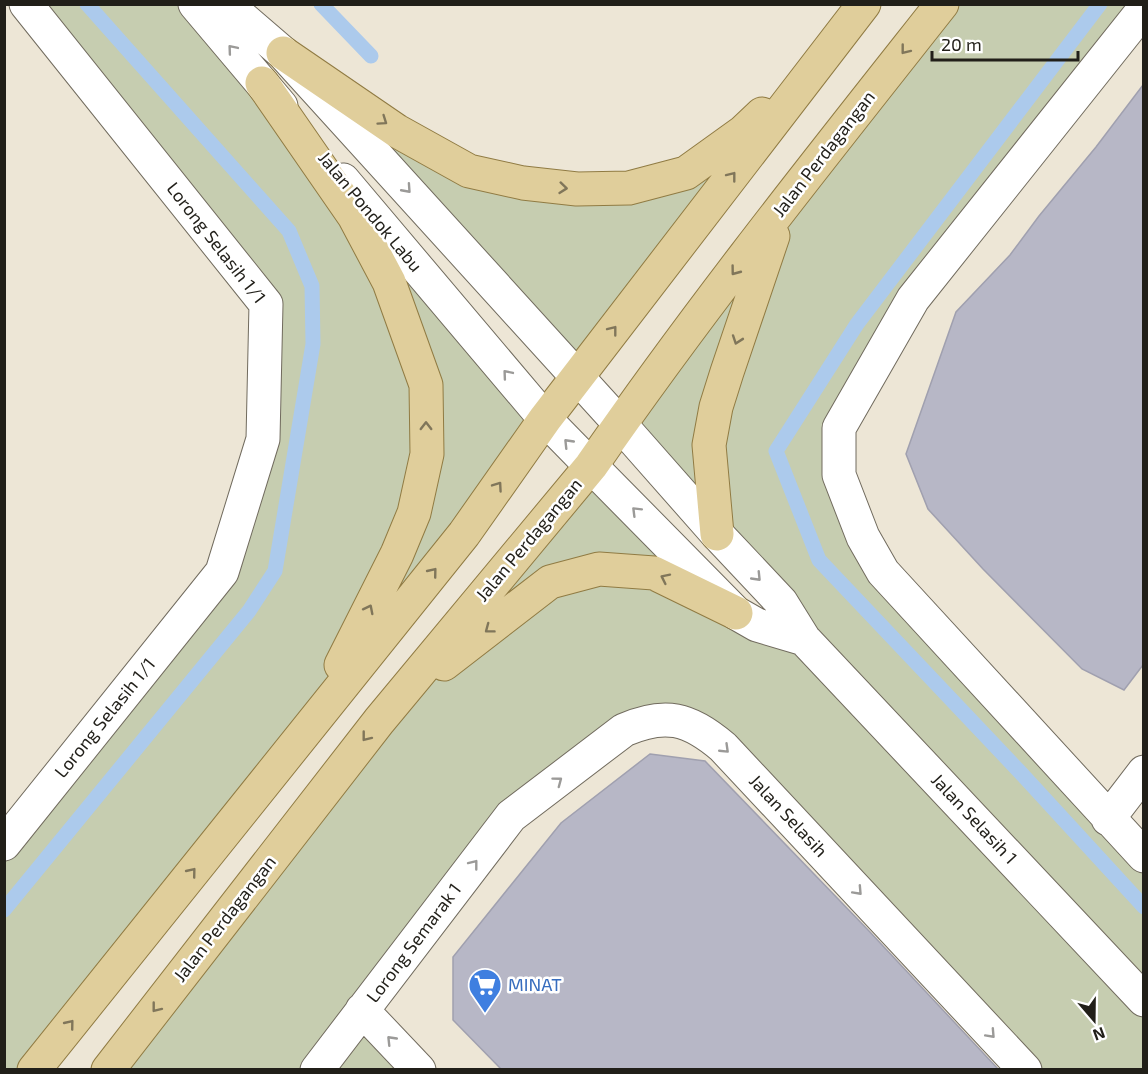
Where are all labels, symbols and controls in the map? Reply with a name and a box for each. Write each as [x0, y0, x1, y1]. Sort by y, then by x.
scale bar [932, 24, 1078, 62]
text: 20 m [941, 33, 982, 55]
one-way arrow [902, 44, 913, 55]
one-way arrow [229, 45, 240, 56]
street label: Jalan Perdagangan [767, 86, 879, 221]
one-way arrow [377, 114, 387, 126]
street label: Jalan Pondok Labu [314, 147, 427, 276]
one-way arrow [725, 171, 736, 182]
street label: Lorong Selasih 1/1 [163, 177, 271, 307]
one-way arrow [558, 181, 567, 194]
one-way arrow [400, 182, 411, 193]
one-way arrow [731, 264, 742, 275]
one-way arrow [606, 326, 617, 337]
one-way arrow [732, 334, 745, 345]
one-way arrow [503, 370, 514, 381]
one-way arrow [420, 421, 433, 430]
one-way arrow [564, 439, 575, 449]
street label: Jalan Perdagangan [470, 473, 586, 605]
one-way arrow [491, 482, 502, 493]
one-way arrow [632, 508, 643, 518]
one-way arrow [426, 568, 437, 579]
one-way arrow [750, 569, 761, 580]
one-way arrow [660, 574, 671, 586]
one-way arrow [362, 605, 373, 615]
one-way arrow [484, 622, 495, 633]
street label: Lorong Selasih 1/1 [49, 653, 159, 782]
one-way arrow [362, 730, 373, 741]
one-way arrow [718, 742, 728, 753]
street label: Jalan Selasih 1 [927, 768, 1022, 868]
street label: Jalan Selasih [745, 770, 833, 861]
one-way arrow [551, 777, 562, 788]
street label: Jalan Perdagangan [168, 851, 280, 986]
one-way arrow [467, 859, 478, 870]
one-way arrow [185, 867, 196, 878]
street label: Lorong Semarak 1 [361, 878, 465, 1006]
one-way arrow [851, 884, 862, 895]
supermarket icon: MINAT [467, 967, 503, 1014]
place label: MINAT [508, 973, 562, 995]
north arrow [1064, 990, 1124, 1050]
one-way arrow [153, 1001, 164, 1012]
one-way arrow [63, 1020, 74, 1031]
text: N [1091, 1024, 1108, 1045]
one-way arrow [984, 1027, 995, 1037]
one-way arrow [387, 1036, 398, 1047]

